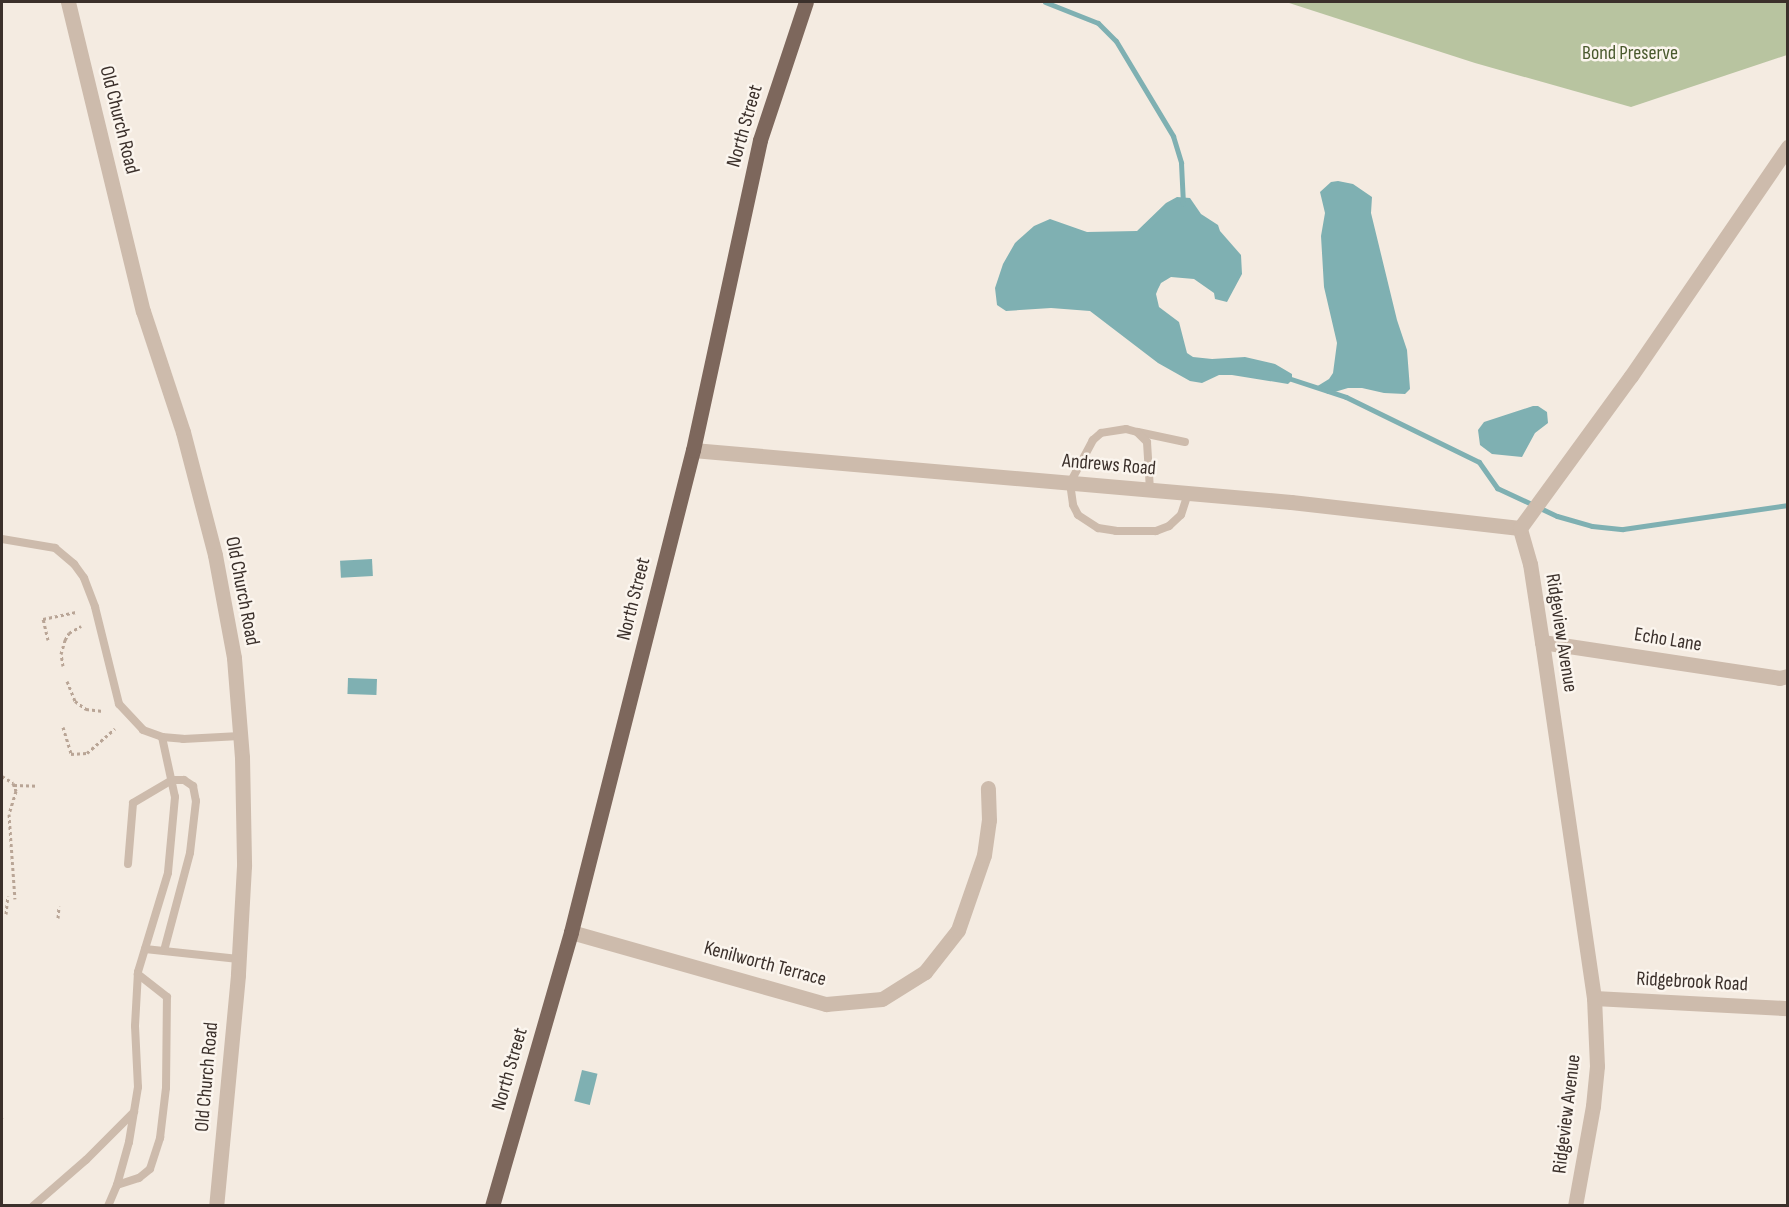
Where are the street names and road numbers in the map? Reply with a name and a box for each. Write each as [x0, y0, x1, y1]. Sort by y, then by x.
street label: Old Church Road [94, 64, 144, 176]
street label: North Street [722, 82, 768, 170]
street label: Andrews Road [1061, 449, 1157, 481]
street label: Old Church Road [220, 535, 264, 647]
street label: North Street [612, 555, 656, 643]
street label: Ridgeview Avenue [1540, 572, 1582, 694]
street label: Echo Lane [1633, 623, 1703, 657]
street label: Kenilworth Terrace [701, 936, 829, 992]
street label: Ridgebrook Road [1636, 967, 1748, 997]
street label: Old Church Road [190, 1021, 224, 1133]
street label: North Street [487, 1025, 533, 1113]
street label: Ridgeview Avenue [1548, 1053, 1586, 1175]

